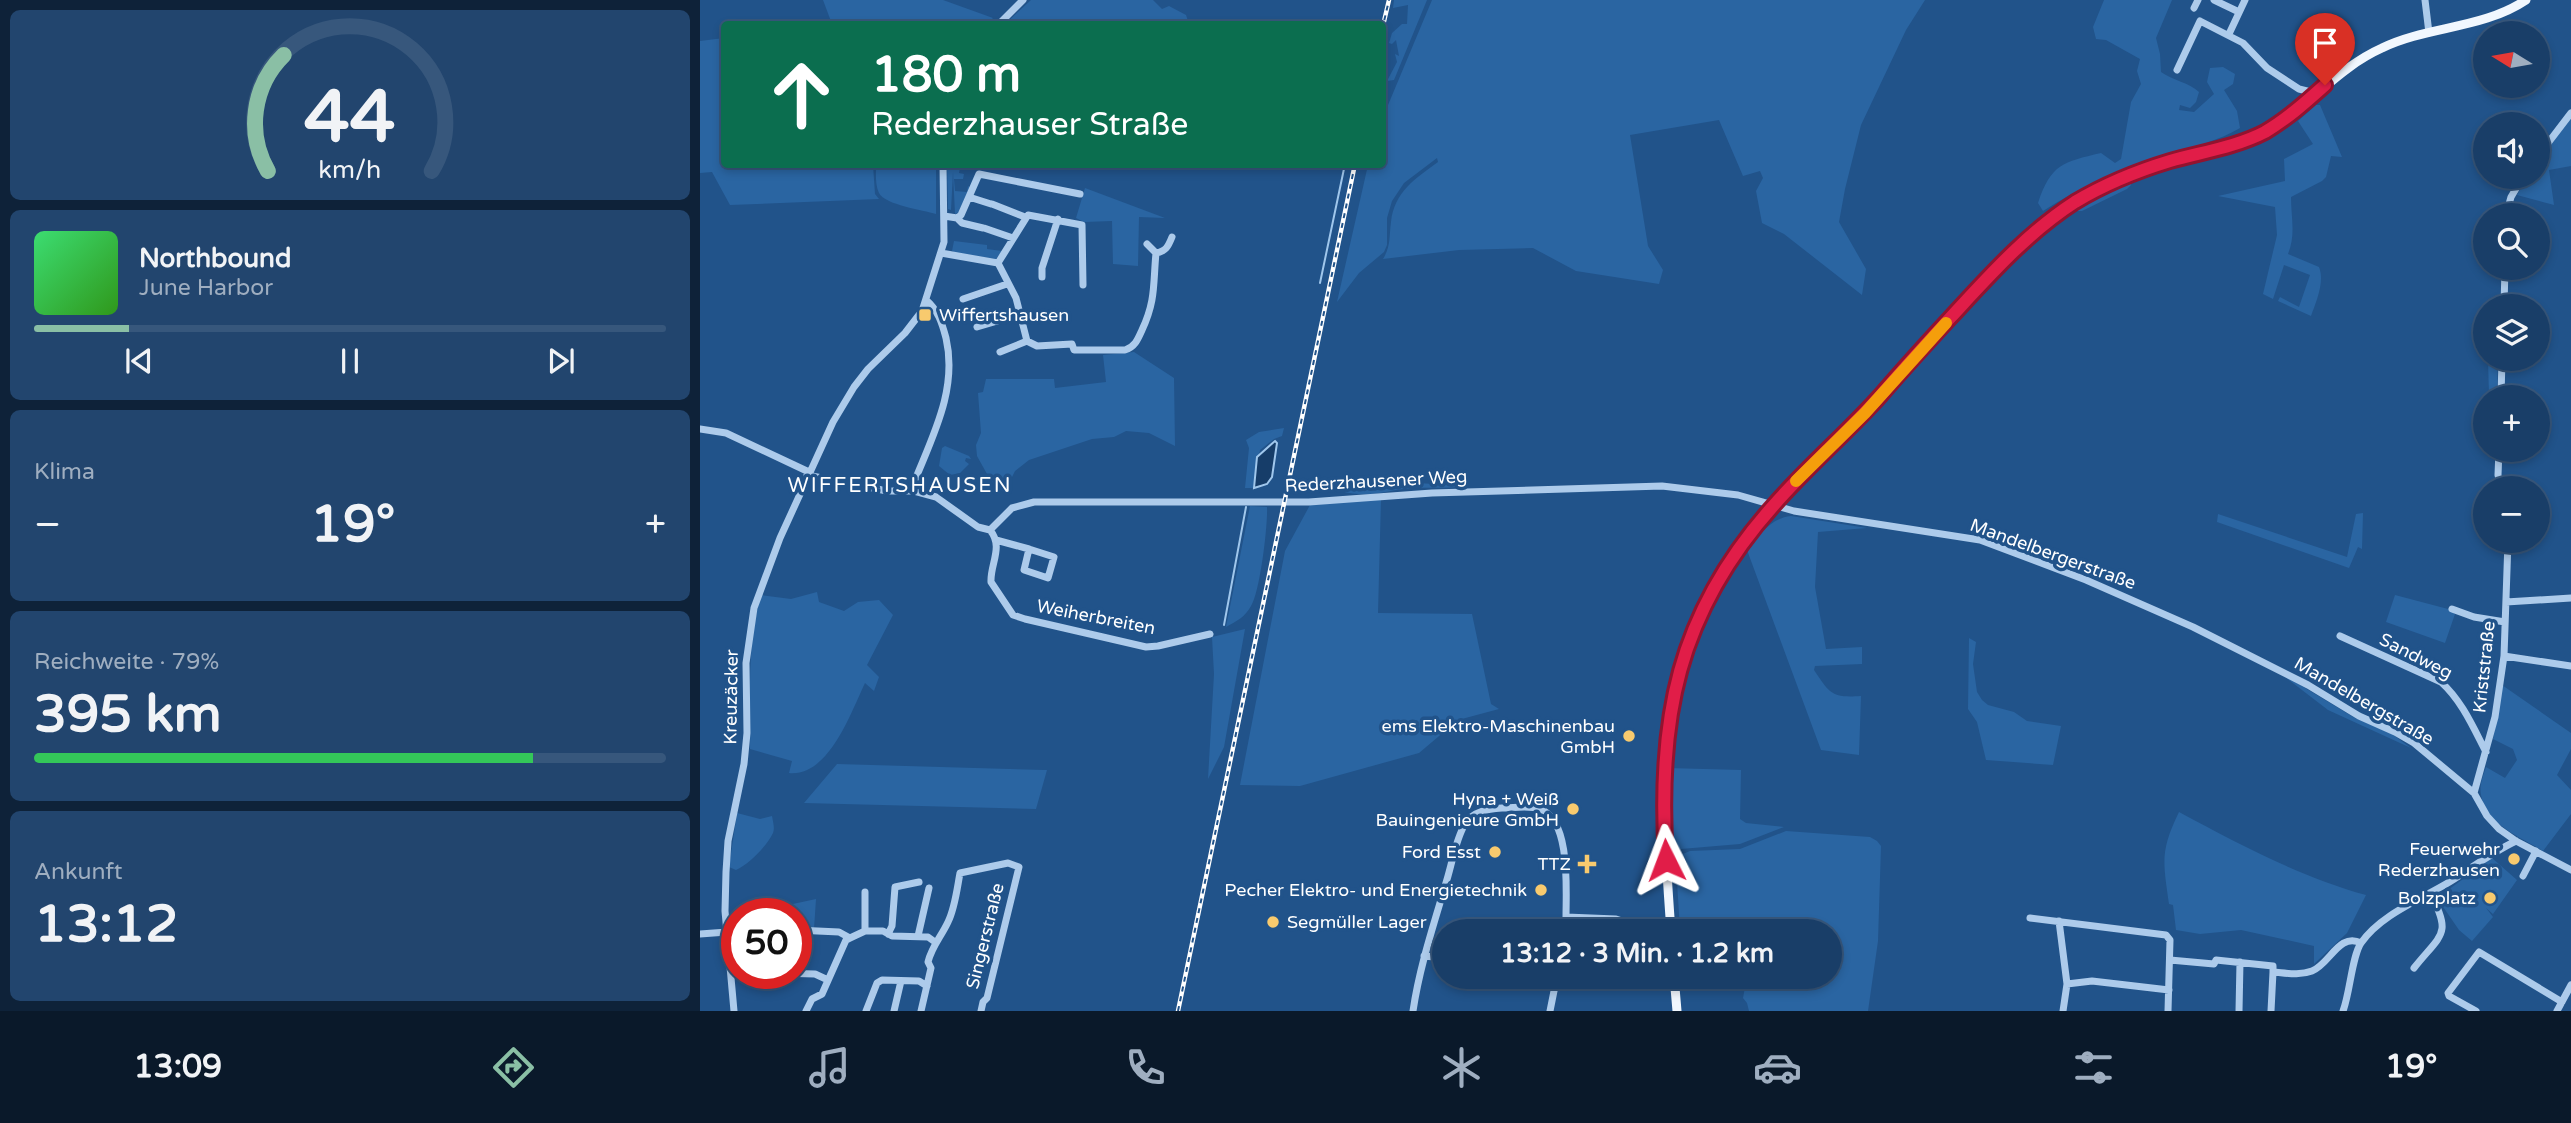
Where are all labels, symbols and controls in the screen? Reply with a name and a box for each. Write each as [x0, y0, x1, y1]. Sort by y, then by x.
pin [2295, 13, 2355, 85]
north arrow [2473, 21, 2550, 98]
map controls [2473, 21, 2550, 553]
icon: arrive [2306, 24, 2344, 62]
text: 180 m [871, 46, 1021, 105]
icon: ahead [756, 49, 847, 140]
text: 44 [304, 74, 396, 162]
text: Rederzhauser Straße [871, 106, 1188, 144]
button: sound [2473, 112, 2550, 189]
text: km/h [319, 155, 381, 185]
button: search [2473, 203, 2550, 280]
text: Northbound [139, 243, 291, 274]
text: June Harbor [139, 274, 273, 302]
button: layers [2473, 294, 2550, 371]
place label: Wiffertshausen [939, 304, 1069, 326]
marker: Wiffertshausen [917, 307, 933, 323]
icon: previous [120, 342, 158, 380]
icon: pause [331, 342, 369, 380]
icon: next [542, 342, 580, 380]
button: + [2473, 385, 2550, 462]
text: Klima [34, 458, 95, 486]
street label: Rederzhausener Weg [1284, 465, 1468, 497]
district label: WIFFERTSHAUSEN [787, 473, 1013, 498]
button: − [2473, 476, 2550, 553]
text: 19° [310, 493, 395, 556]
text: − [34, 502, 61, 548]
text: + [645, 502, 666, 548]
street label: Mandelbergerstraße [1967, 514, 2139, 594]
street label: Weiherbreiten [1035, 595, 1157, 639]
street label: Kriststraße [2468, 620, 2500, 714]
street label: Sandweg [2376, 628, 2456, 684]
text: Reichweite · 79% [34, 648, 219, 676]
street label: Kreuzäcker [719, 649, 743, 745]
street label: Mandelbergstraße [2290, 652, 2438, 750]
text: 395 km [34, 683, 222, 746]
place label: ems Elektro-Maschinenbau GmbH [1382, 715, 1615, 758]
marker: ems Elektro-Maschinenbau GmbH [1621, 728, 1637, 744]
place label: Hyna + Weiß Bauingenieure GmbH [1376, 788, 1559, 831]
marker: Hyna + Weiß Bauingenieure GmbH [1565, 801, 1581, 817]
position arrow [1629, 823, 1703, 897]
place label: Feuerwehr Rederzhausen [2378, 838, 2500, 881]
place label: Ford Esst [1402, 841, 1481, 863]
marker: Ford Esst [1487, 844, 1503, 860]
marker: Feuerwehr Rederzhausen [2506, 851, 2522, 867]
place label: TTZ [1538, 853, 1571, 875]
marker: TTZ [1577, 854, 1597, 874]
text: Ankunft [34, 858, 123, 886]
place label: Pecher Elektro- und Energietechnik [1224, 879, 1527, 901]
street label: Singerstraße [961, 881, 1009, 991]
marker: Pecher Elektro- und Energietechnik [1533, 882, 1549, 898]
place label: Bolzplatz [2398, 887, 2476, 909]
marker: Bolzplatz [2482, 890, 2498, 906]
text: 13:12 [34, 893, 178, 956]
speed limit sign: 50 [721, 898, 812, 989]
place label: Segmüller Lager [1287, 911, 1427, 933]
marker: Segmüller Lager [1265, 914, 1281, 930]
text: 13:12 · 3 Min. · 1.2 km [1500, 938, 1774, 969]
icon: directions [489, 1043, 538, 1092]
icon: music [805, 1043, 854, 1092]
icon: phone [1121, 1043, 1170, 1092]
icon: climate [1437, 1043, 1486, 1092]
icon: car [1753, 1043, 1802, 1092]
icon: filters [2069, 1043, 2118, 1092]
text: 13:09 [133, 1048, 222, 1086]
text: 19° [2385, 1048, 2437, 1086]

